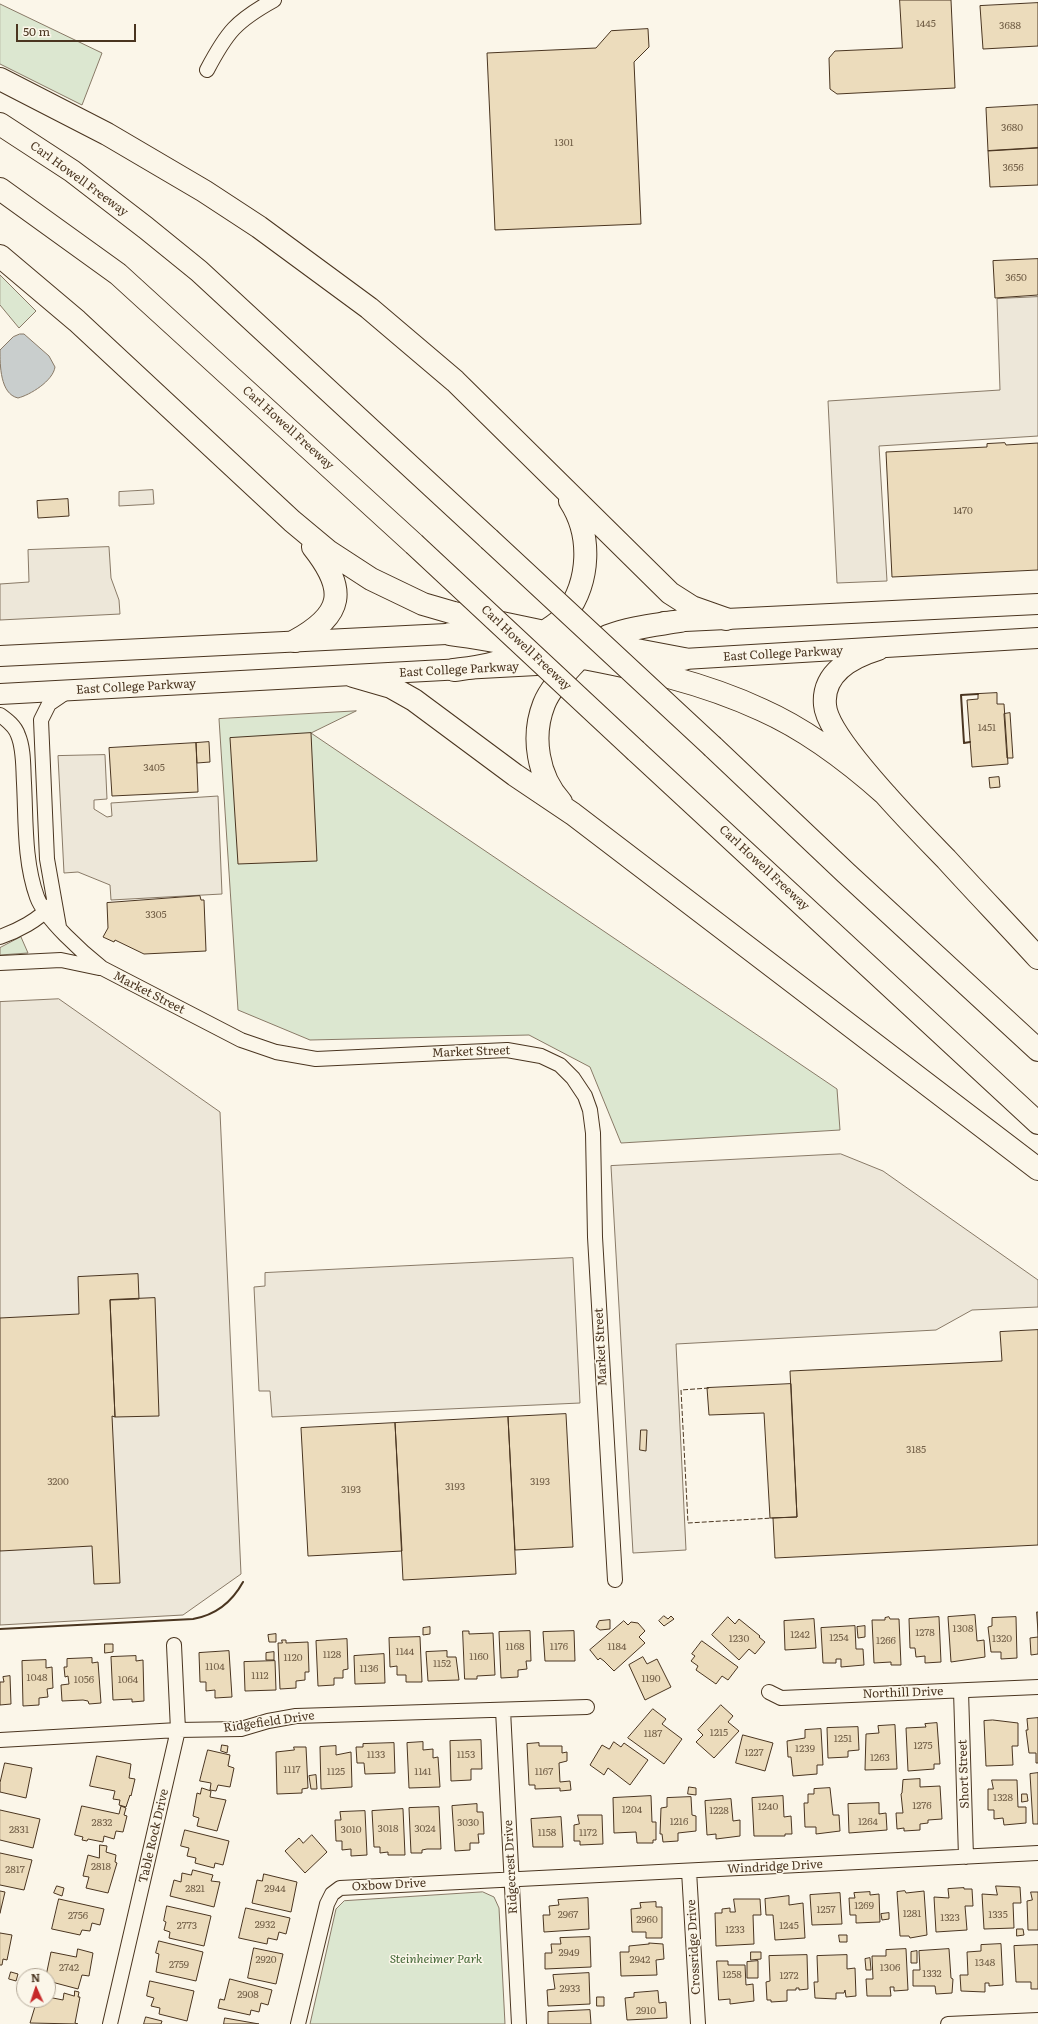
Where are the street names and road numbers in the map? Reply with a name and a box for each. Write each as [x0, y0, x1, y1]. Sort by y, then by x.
street label: Carl Howell Freeway [27, 139, 131, 219]
street label: Carl Howell Freeway [239, 383, 337, 473]
street label: Carl Howell Freeway [478, 603, 574, 693]
street label: East College Parkway [723, 644, 843, 664]
street label: East College Parkway [399, 660, 519, 680]
street label: East College Parkway [76, 677, 196, 697]
street label: Carl Howell Freeway [716, 823, 812, 913]
street label: Market Street [111, 969, 187, 1017]
street label: Market Street [432, 1043, 510, 1061]
street label: Market Street [592, 1307, 610, 1387]
street label: Northill Drive [862, 1684, 944, 1702]
street label: Ridgefield Drive [223, 1708, 315, 1736]
street label: Short Street [956, 1739, 972, 1809]
street label: Table Rock Drive [136, 1787, 172, 1885]
street label: Ridgecrest Drive [501, 1819, 521, 1915]
street label: Windridge Drive [727, 1857, 823, 1877]
street label: Oxbow Drive [352, 1876, 426, 1894]
street label: Crossridge Drive [684, 1899, 704, 1995]

